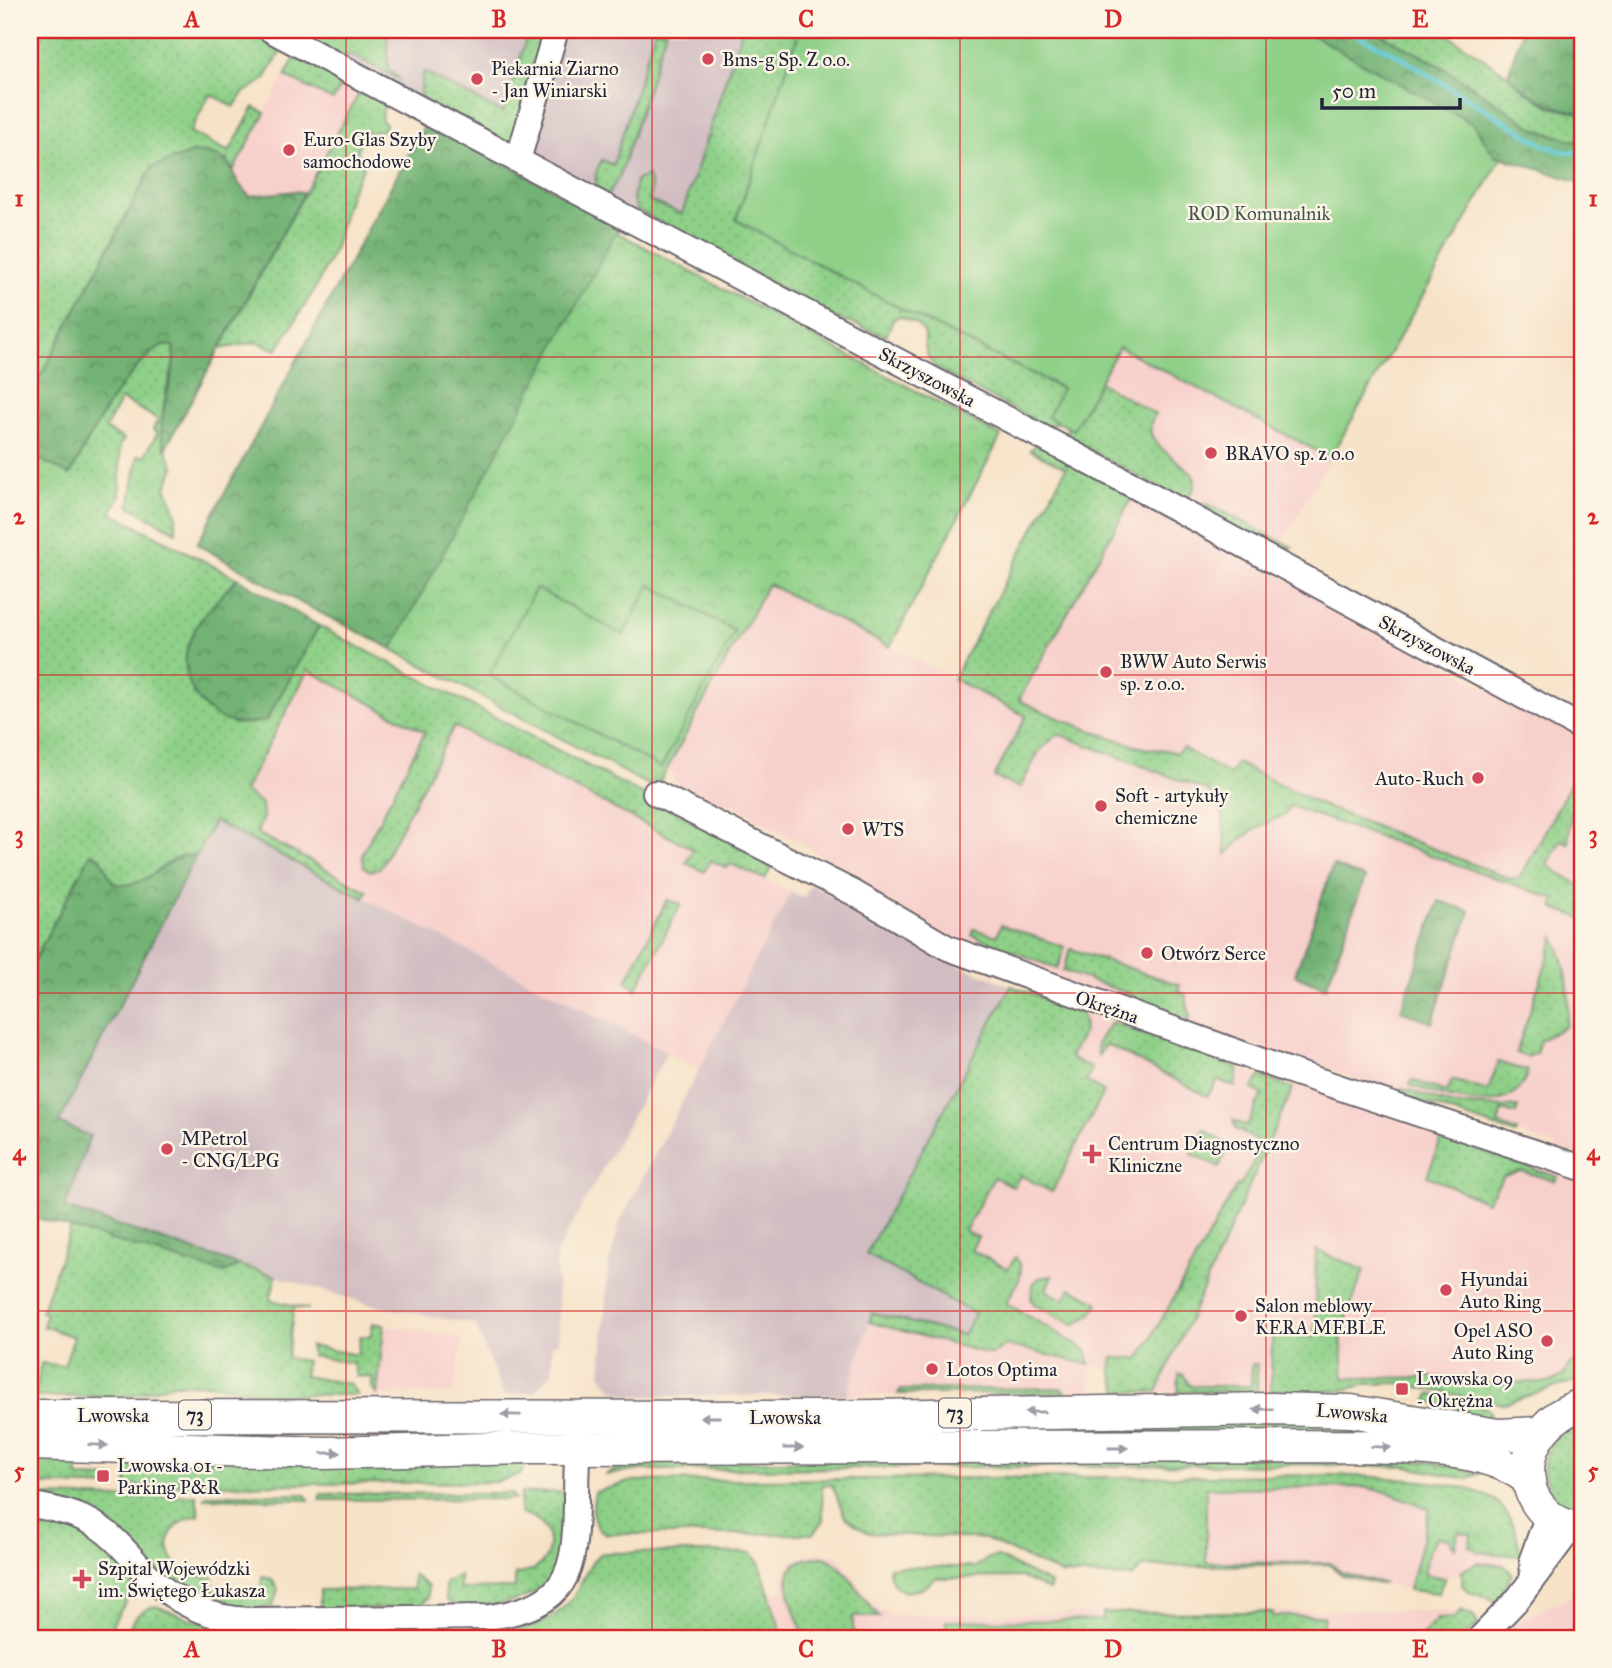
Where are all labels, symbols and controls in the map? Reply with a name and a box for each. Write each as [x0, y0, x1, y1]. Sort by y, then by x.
text: A [182, 5, 200, 33]
text: B [491, 5, 507, 33]
text: C [798, 5, 814, 33]
text: D [1104, 5, 1122, 33]
text: E [1412, 5, 1429, 33]
place label: Bms-g Sp. Z o.o. [722, 48, 850, 72]
marker: Bms-g Sp. Z o.o. [700, 51, 716, 67]
place label: Piekarnia Ziarno - Jan Winiarski [491, 57, 619, 103]
scale bar [1322, 66, 1460, 110]
marker: Piekarnia Ziarno - Jan Winiarski [469, 71, 485, 87]
text: 50 m [1332, 78, 1377, 104]
place label: Euro-Glas Szyby samochodowe [303, 128, 437, 173]
marker: Euro-Glas Szyby samochodowe [281, 142, 297, 158]
text: 1 [14, 184, 24, 212]
text: 1 [1588, 184, 1598, 212]
park label: ROD Komunalnik [1188, 202, 1331, 225]
street label: Skrzyszowska [875, 342, 980, 413]
place label: BRAVO sp. z o.o [1225, 442, 1355, 465]
marker: BRAVO sp. z o.o [1203, 445, 1219, 461]
text: 2 [13, 502, 25, 530]
text: 2 [1587, 502, 1599, 530]
street label: Skrzyszowska [1375, 610, 1480, 681]
place label: BWW Auto Serwis sp. z o.o. [1120, 650, 1266, 695]
marker: BWW Auto Serwis sp. z o.o. [1098, 664, 1114, 680]
place label: Auto-Ruch [1374, 767, 1464, 790]
marker: Auto-Ruch [1470, 770, 1486, 786]
place label: Soft - artykuły chemiczne [1115, 784, 1229, 829]
marker: Soft - artykuły chemiczne [1093, 798, 1109, 814]
place label: WTS [862, 818, 904, 841]
text: 3 [14, 820, 24, 849]
text: 3 [1588, 820, 1598, 849]
marker: WTS [840, 821, 856, 837]
place label: Otwórz Serce [1161, 942, 1266, 965]
marker: Otwórz Serce [1139, 945, 1155, 961]
street label: Okrężna [1072, 986, 1142, 1029]
place label: MPetrol - CNG/LPG [181, 1127, 280, 1172]
place label: Centrum Diagnostyczno Kliniczne [1108, 1132, 1300, 1177]
text: 4 [13, 1138, 27, 1166]
text: 4 [1587, 1138, 1601, 1166]
marker: MPetrol - CNG/LPG [159, 1141, 175, 1157]
marker: Centrum Diagnostyczno Kliniczne [1082, 1144, 1102, 1164]
place label: Hyundai Auto Ring [1459, 1268, 1541, 1314]
marker: Hyundai Auto Ring [1438, 1282, 1454, 1298]
place label: Salon meblowy KERA MEBLE [1255, 1294, 1386, 1339]
marker: Salon meblowy KERA MEBLE [1233, 1308, 1249, 1324]
place label: Opel ASO Auto Ring [1451, 1319, 1533, 1365]
marker: Opel ASO Auto Ring [1539, 1333, 1555, 1349]
place label: Lotos Optima [946, 1358, 1058, 1381]
marker: Lotos Optima [924, 1361, 940, 1377]
place label: Lwowska 09 - Okrężna [1416, 1367, 1513, 1412]
marker: Lwowska 09 - Okrężna [1394, 1381, 1410, 1397]
road number: 73 [939, 1398, 971, 1428]
street label: Lwowska [1315, 1398, 1390, 1428]
road number: 73 [179, 1400, 211, 1430]
street label: Lwowska [77, 1404, 150, 1427]
one-way arrow [1252, 1404, 1274, 1415]
street label: Lwowska [749, 1406, 822, 1429]
one-way arrow [1024, 1406, 1046, 1418]
one-way arrow [499, 1409, 521, 1421]
one-way arrow [699, 1411, 721, 1423]
one-way arrow [87, 1440, 109, 1451]
one-way arrow [782, 1442, 804, 1454]
one-way arrow [1108, 1442, 1130, 1454]
one-way arrow [1370, 1442, 1392, 1453]
one-way arrow [320, 1447, 342, 1458]
place label: Lwowska 01 - Parking P&R [117, 1454, 223, 1500]
text: 5 [14, 1456, 25, 1484]
text: 5 [1588, 1456, 1599, 1484]
marker: Lwowska 01 - Parking P&R [95, 1468, 111, 1484]
place label: Szpital Wojewódzki im. Świętego Łukasza [98, 1557, 267, 1603]
marker: Szpital Wojewódzki im. Świętego Łukasza [72, 1569, 92, 1589]
text: A [182, 1635, 200, 1663]
text: B [491, 1635, 507, 1663]
text: C [798, 1635, 814, 1663]
text: D [1104, 1635, 1122, 1663]
text: E [1412, 1635, 1429, 1663]

